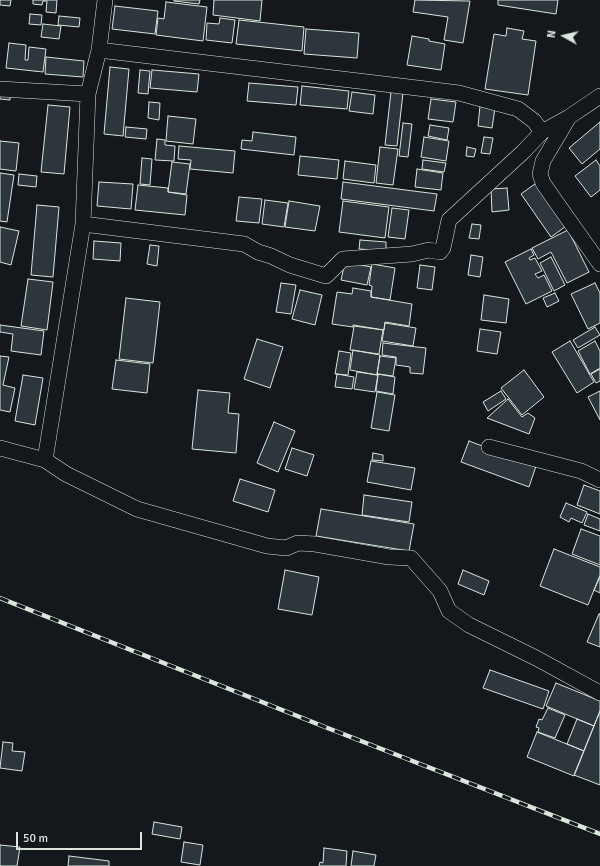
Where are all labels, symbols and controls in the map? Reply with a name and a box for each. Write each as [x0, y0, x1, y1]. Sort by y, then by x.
north arrow [544, 16, 584, 56]
text: N [545, 30, 559, 39]
scale bar [18, 824, 144, 850]
text: 50 m [23, 831, 48, 846]

